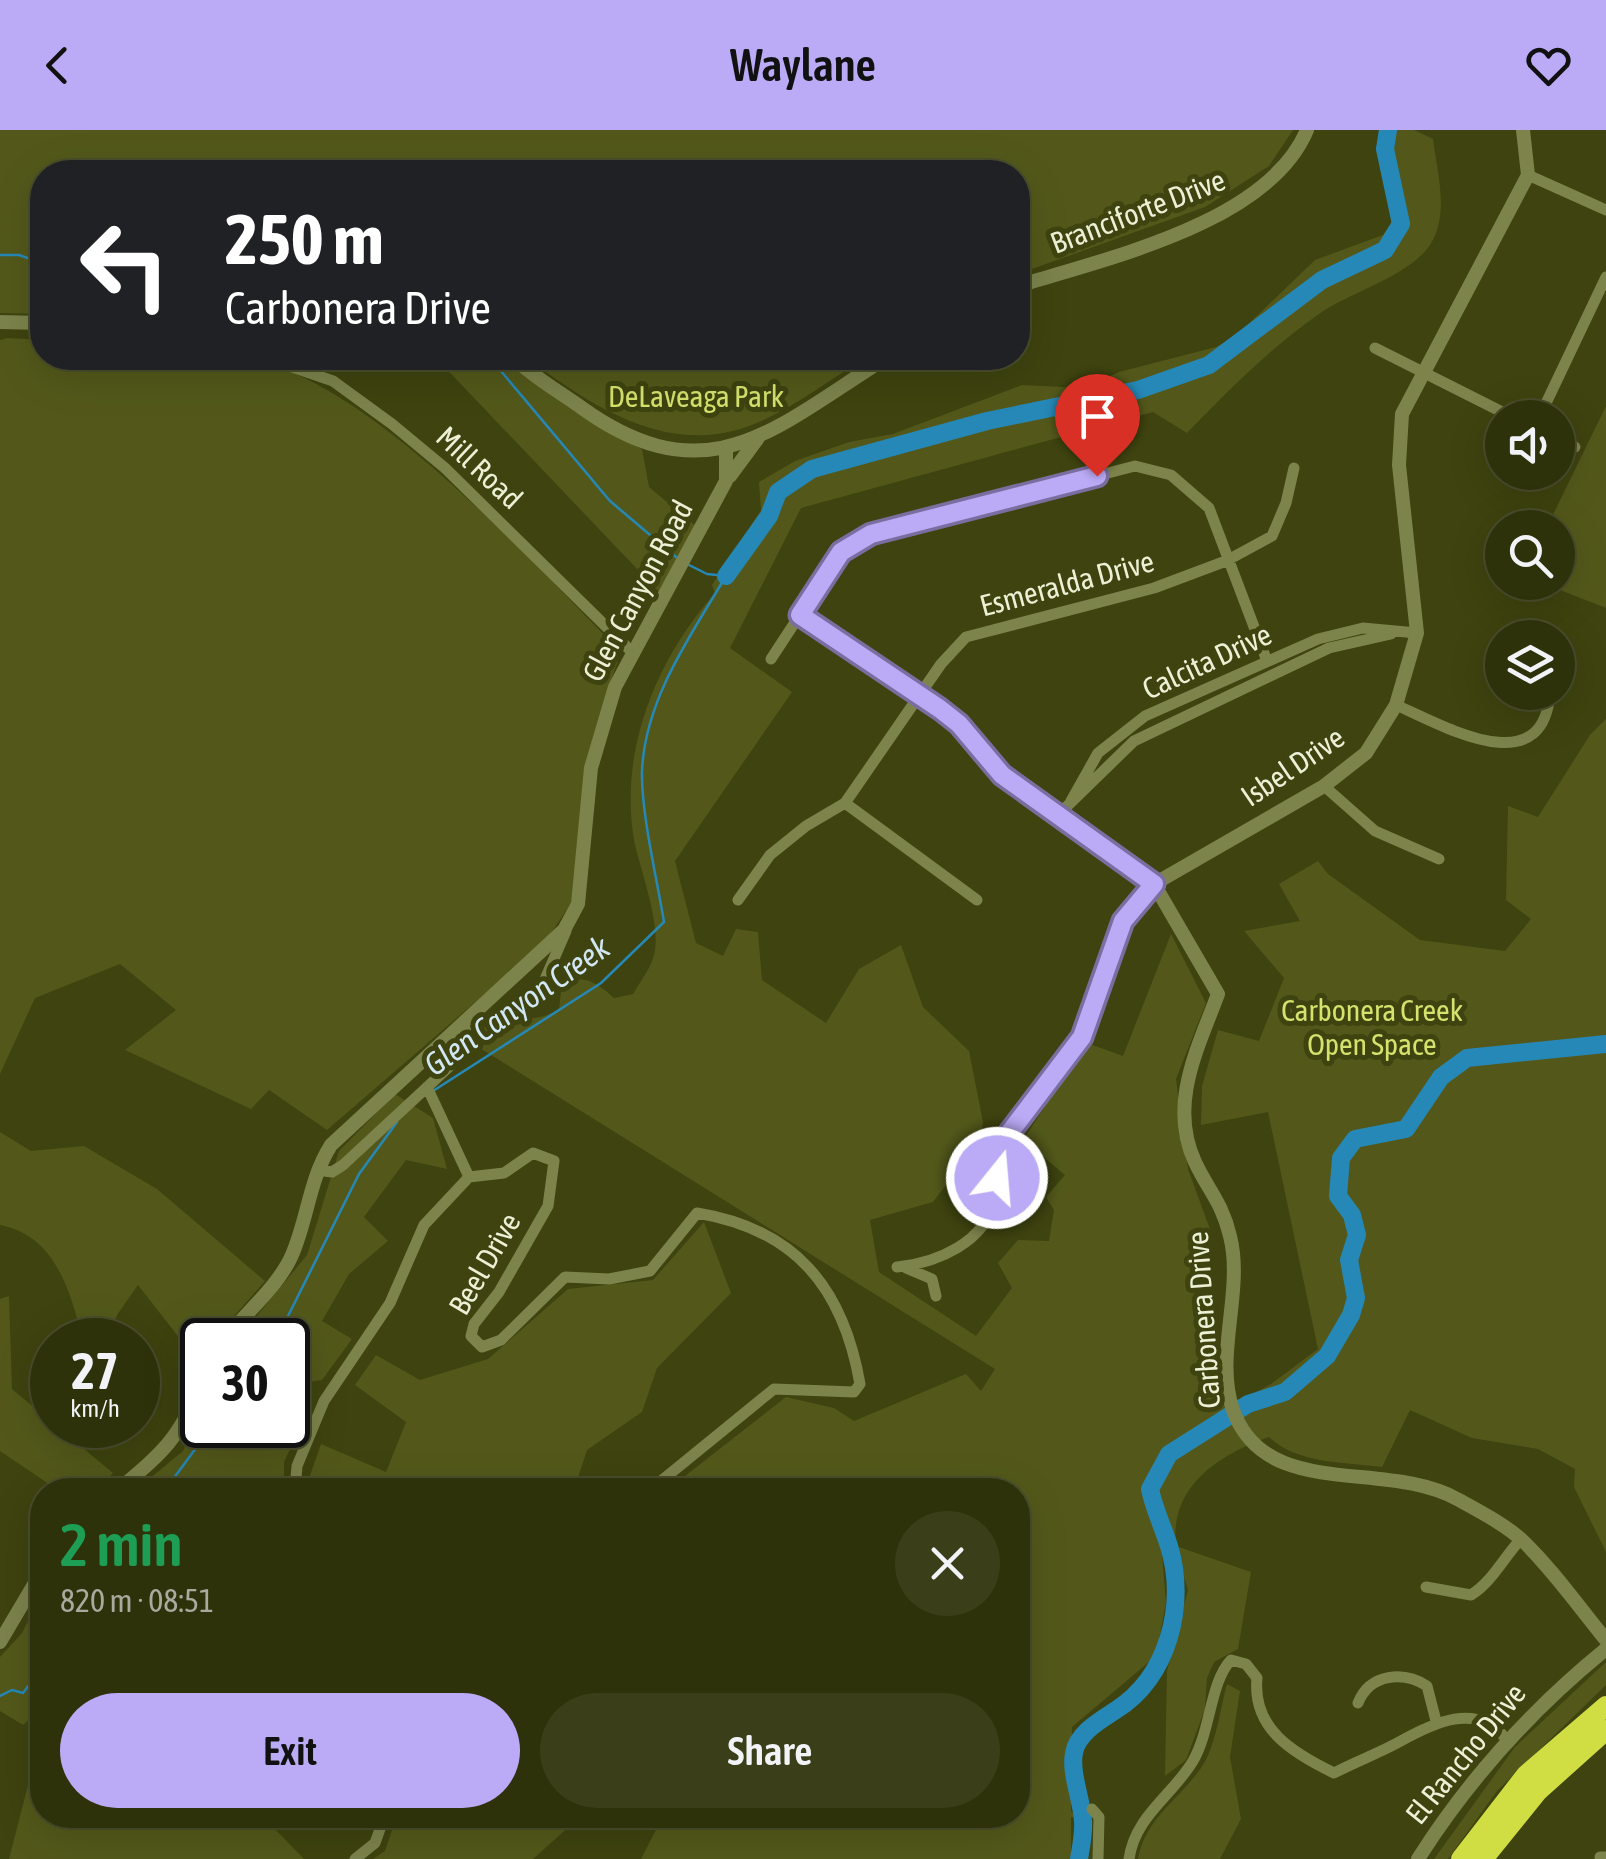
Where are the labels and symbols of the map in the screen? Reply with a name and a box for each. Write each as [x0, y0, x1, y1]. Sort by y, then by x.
street label: Branciforte Drive [1046, 162, 1230, 260]
pin [1055, 374, 1140, 477]
park label: DeLaveaga Park [608, 379, 784, 413]
street label: Mill Road [430, 419, 529, 515]
street label: Glen Canyon Road [575, 494, 699, 687]
street label: Esmeralda Drive [976, 543, 1158, 623]
street label: Calcita Drive [1137, 617, 1276, 706]
street label: Isbel Drive [1235, 720, 1350, 813]
water label: Glen Canyon Creek [417, 928, 617, 1083]
park label: Carbonera Creek Open Space [1281, 993, 1463, 1061]
position arrow [945, 1126, 1049, 1230]
street label: Beel Drive [442, 1207, 527, 1320]
street label: Carbonera Drive [1180, 1230, 1226, 1410]
speed limit sign: 30 [180, 1318, 310, 1448]
street label: El Rancho Drive [1398, 1676, 1532, 1830]

